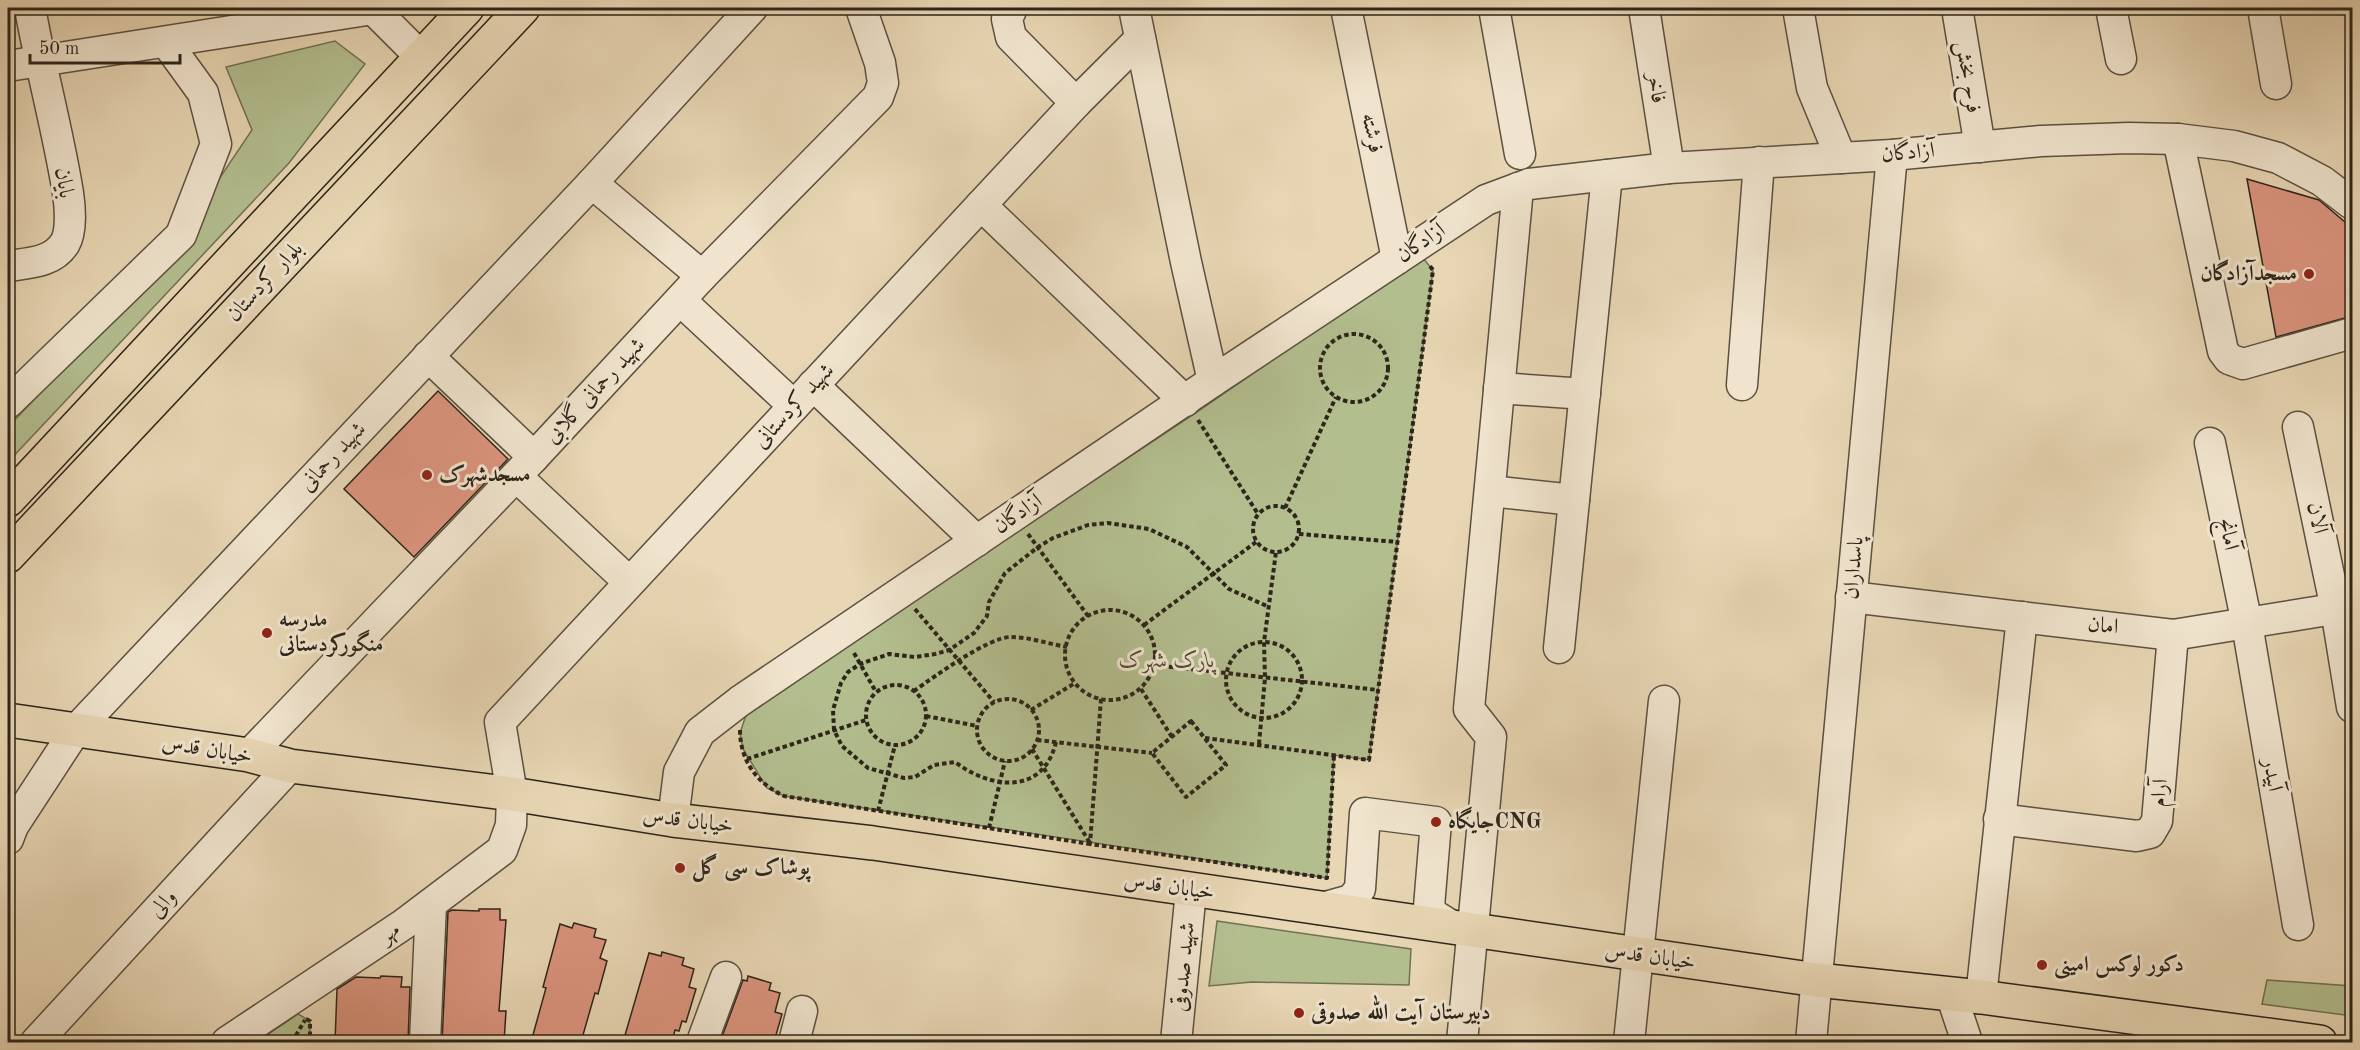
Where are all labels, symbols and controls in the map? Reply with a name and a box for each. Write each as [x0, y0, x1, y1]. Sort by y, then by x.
scale bar [30, 27, 180, 65]
street label: فرح بخش [1945, 39, 1985, 116]
text: 50 m [39, 40, 79, 58]
street label: فاخر [1641, 69, 1669, 105]
street label: فرشته [1355, 111, 1387, 155]
street label: آزادگان [1880, 136, 1938, 167]
street label: بایان [50, 166, 77, 200]
street label: آزادگان [1390, 214, 1452, 268]
street label: بلوار کردستان [221, 236, 308, 327]
place label: مسجدآزادگان [2200, 259, 2297, 286]
marker: مسجدآزادگان [2302, 267, 2316, 281]
street label: شهید رحمانی گلابی [538, 331, 652, 451]
street label: شهید کردستانی [748, 358, 840, 454]
street label: شهید رحمانی [296, 418, 372, 497]
place label: مسجدشهرک [439, 464, 531, 488]
marker: مسجدشهرک [420, 468, 434, 482]
street label: آزادگان [987, 485, 1049, 539]
street label: آلان [2303, 499, 2335, 538]
street label: آمانج [2207, 515, 2246, 556]
street label: پاسداران [1840, 534, 1872, 601]
place label: مدرسه منگورکردستانی [278, 609, 383, 658]
street label: امان [2086, 613, 2120, 639]
marker: مدرسه منگورکردستانی [260, 626, 274, 640]
park label: پارک شهرک [1119, 649, 1217, 676]
street label: خیابان قدس [160, 732, 254, 769]
street label: آبیدر [2257, 754, 2290, 796]
street label: آرام [2144, 775, 2179, 809]
street label: خیابان قدس [641, 805, 735, 838]
place label: جایگاهCNG [1448, 806, 1542, 834]
marker: جایگاهCNG [1429, 815, 1443, 829]
place label: پوشاک سی گل [692, 853, 812, 883]
marker: پوشاک سی گل [673, 861, 687, 875]
street label: خیابان قدس [1122, 870, 1216, 905]
street label: والی [145, 886, 182, 923]
street label: مهر [374, 919, 405, 950]
street label: شهید صدوقی [1168, 921, 1201, 1013]
street label: خیابان قدس [1603, 940, 1697, 975]
place label: دکور لوکس امینی [2054, 953, 2184, 979]
marker: دکور لوکس امینی [2035, 958, 2049, 972]
place label: دبیرستان آیت الله صدوقی [1310, 994, 1491, 1026]
marker: دبیرستان آیت الله صدوقی [1292, 1006, 1306, 1020]

